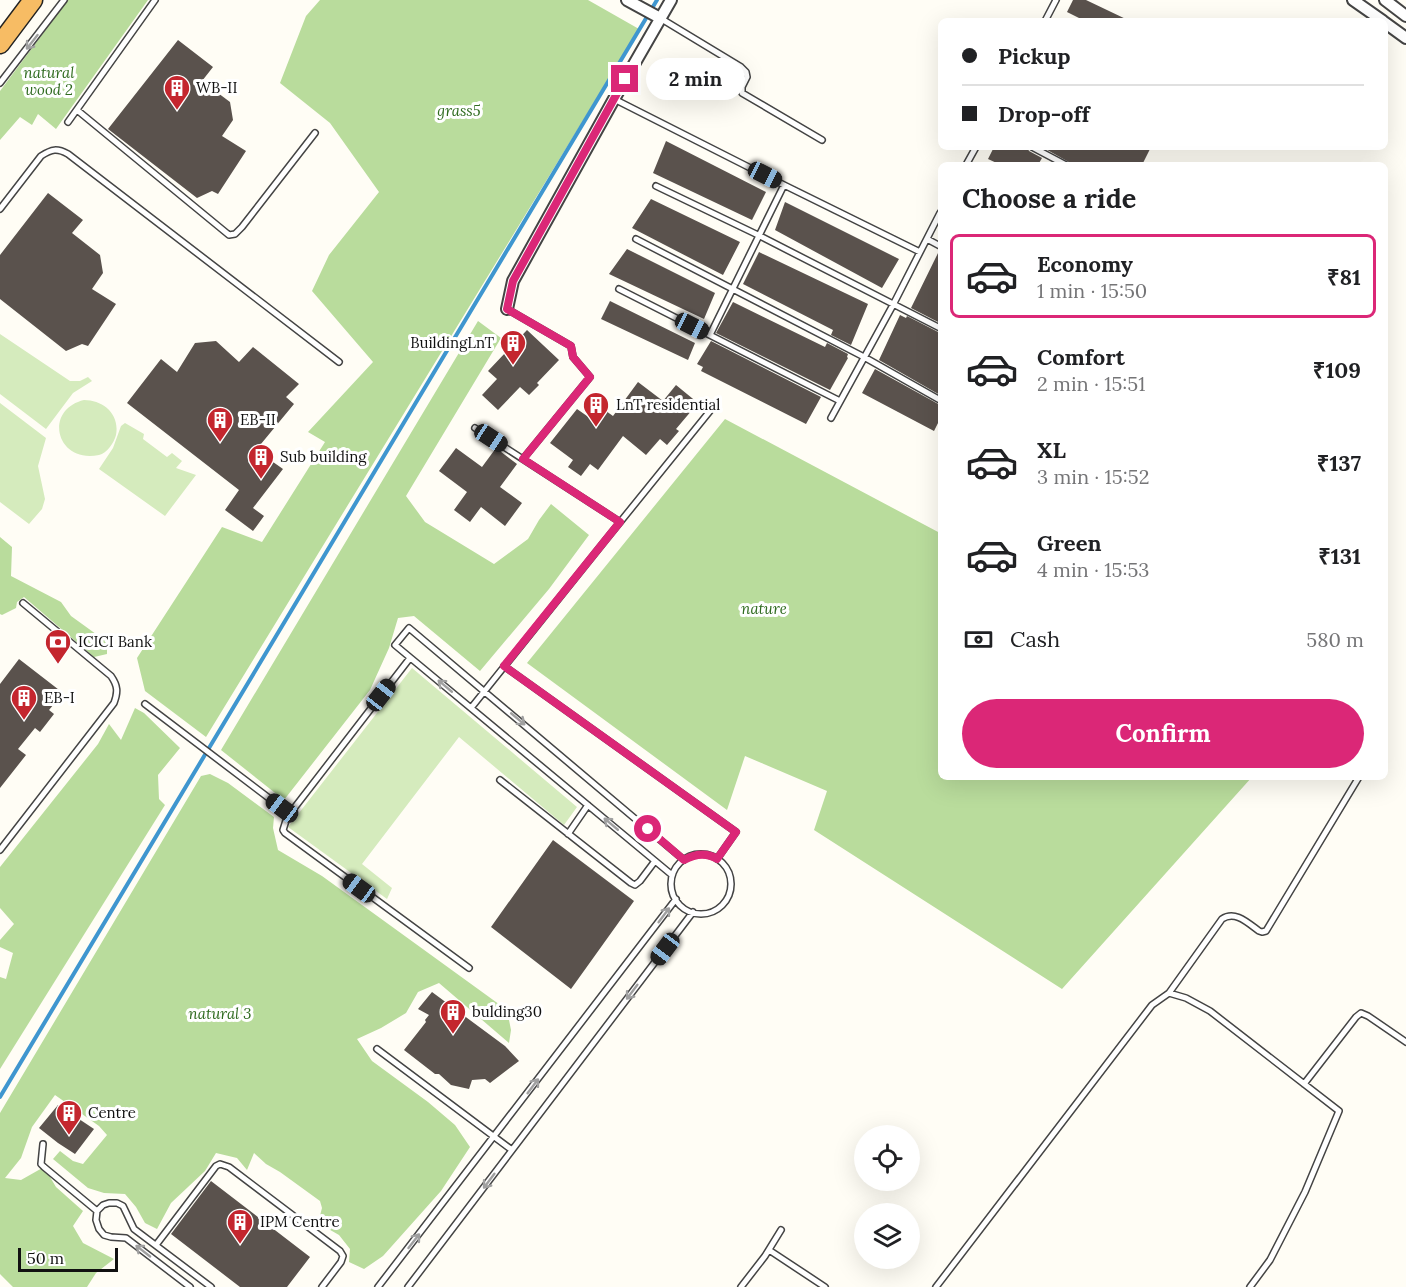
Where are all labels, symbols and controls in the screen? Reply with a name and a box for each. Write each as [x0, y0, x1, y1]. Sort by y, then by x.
one-way arrow [26, 33, 38, 49]
text: Pickup [998, 42, 1071, 70]
callout: 2 min [646, 58, 745, 100]
park label: natural wood 2 [24, 63, 75, 99]
route end [611, 65, 638, 92]
text: 2 min [669, 66, 722, 91]
building icon: WB-II [162, 73, 192, 111]
place label: WB-II [196, 78, 237, 97]
text: Drop-off [998, 100, 1090, 128]
park label: grass5 [437, 101, 481, 120]
car [745, 159, 785, 191]
text: Choose a ride [962, 181, 1136, 215]
icon: car [965, 249, 1019, 303]
text: Economy [1037, 250, 1133, 278]
text: ₹81 [1327, 263, 1361, 291]
text: 1 min · 15:50 [1037, 278, 1147, 303]
car [672, 310, 712, 342]
building icon: BuildingLnT [498, 328, 528, 366]
place label: BuildingLnT [410, 333, 494, 352]
icon: car [965, 342, 1019, 396]
text: Comfort [1037, 343, 1125, 371]
text: ₹109 [1313, 356, 1361, 384]
text: 2 min · 15:51 [1037, 371, 1146, 396]
building icon: LnT residential [581, 390, 611, 428]
place label: LnT residential [616, 395, 720, 414]
building icon: EB-II [205, 405, 235, 443]
place label: EB-II [240, 410, 276, 429]
car [471, 421, 511, 455]
icon: car [965, 435, 1019, 489]
text: XL [1037, 436, 1066, 464]
building icon: Sub building [246, 442, 276, 480]
place label: Sub building [280, 447, 367, 466]
text: ₹137 [1317, 449, 1361, 477]
text: 3 min · 15:52 [1037, 464, 1149, 489]
icon: car [965, 528, 1019, 582]
text: Green [1037, 529, 1102, 557]
text: ₹131 [1318, 542, 1361, 570]
text: 4 min · 15:53 [1037, 557, 1149, 582]
park label: nature [741, 599, 787, 618]
icon: cash [962, 623, 995, 656]
text: Cash [1010, 625, 1060, 653]
bank icon: ICICI Bank [43, 627, 73, 665]
text: 580 m [1306, 627, 1364, 652]
place label: ICICI Bank [78, 632, 152, 651]
car [363, 675, 399, 715]
one-way arrow [437, 680, 453, 693]
building icon: EB-I [9, 683, 39, 721]
place label: EB-I [44, 688, 75, 707]
button: Confirm [962, 699, 1364, 768]
one-way arrow [509, 713, 525, 726]
car [262, 790, 302, 826]
route start [634, 815, 661, 842]
one-way arrow [603, 818, 619, 831]
car [339, 870, 379, 906]
one-way arrow [658, 907, 670, 923]
car [647, 929, 683, 969]
one-way arrow [626, 984, 638, 1000]
building icon: bulding30 [438, 997, 468, 1035]
place label: bulding30 [472, 1002, 542, 1021]
park label: natural 3 [189, 1004, 251, 1023]
one-way arrow [526, 1079, 539, 1095]
building icon: Centre [54, 1098, 84, 1136]
place label: Centre [88, 1103, 136, 1122]
map controls [854, 1125, 920, 1269]
button: locate [854, 1125, 920, 1191]
one-way arrow [482, 1173, 495, 1189]
button: layers [854, 1203, 920, 1269]
building icon: IPM Centre [225, 1207, 255, 1245]
place label: IPM Centre [260, 1212, 340, 1231]
one-way arrow [407, 1233, 420, 1249]
scale bar [18, 1245, 118, 1272]
one-way arrow [136, 1245, 152, 1258]
text: 50 m [27, 1248, 64, 1268]

